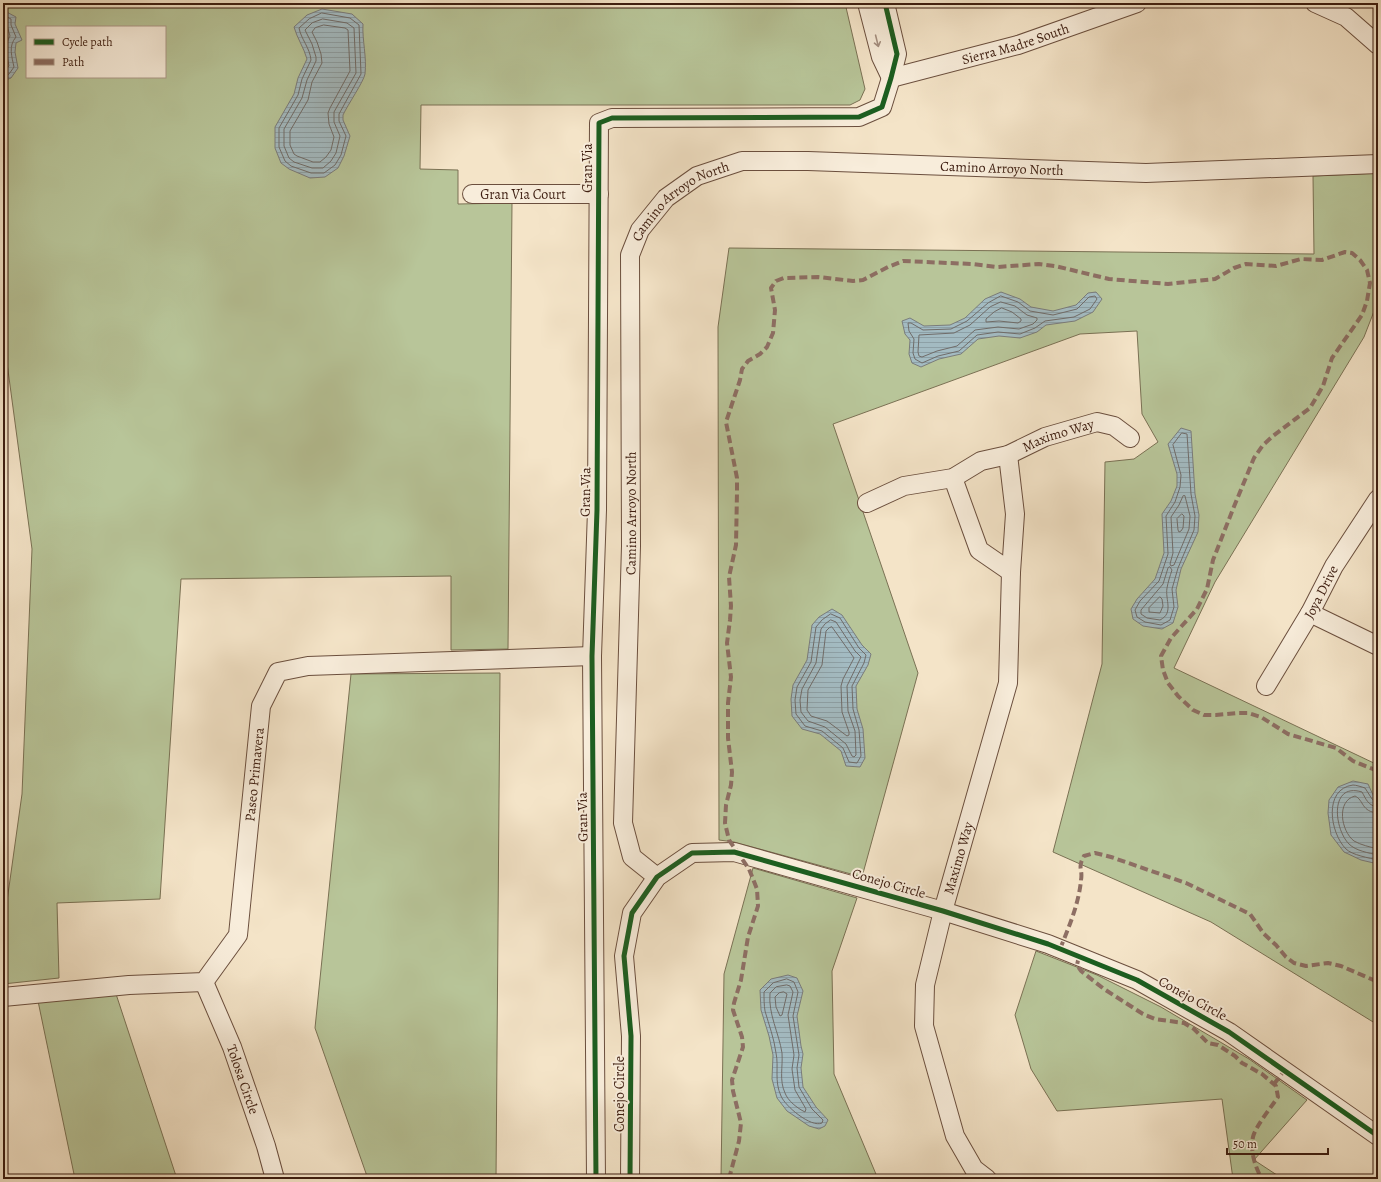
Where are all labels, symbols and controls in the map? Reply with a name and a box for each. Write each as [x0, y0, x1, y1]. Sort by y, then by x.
street label: Sierra Madre South [960, 19, 1072, 69]
legend [26, 26, 166, 78]
text: Cycle path [62, 34, 113, 50]
one-way arrow [873, 34, 881, 47]
text: Path [62, 54, 85, 70]
street label: Gran Via [578, 143, 597, 193]
street label: Camino Arroyo North [628, 157, 732, 244]
street label: Camino Arroyo North [940, 157, 1065, 180]
street label: Gran Via Court [480, 185, 566, 204]
street label: Maximo Way [1019, 414, 1097, 457]
street label: Camino Arroyo North [621, 451, 641, 575]
street label: Gran Via [576, 467, 595, 517]
street label: Joya Drive [1300, 562, 1343, 622]
street label: Paseo Primavera [240, 726, 269, 822]
street label: Gran Via [573, 792, 592, 842]
street label: Maximo Way [939, 819, 978, 897]
street label: Conejo Circle [850, 864, 928, 903]
street label: Conejo Circle [1155, 972, 1231, 1025]
street label: Tolosa Circle [222, 1042, 263, 1117]
street label: Conejo Circle [610, 1056, 629, 1132]
scale bar [1227, 1130, 1328, 1156]
text: 50 m [1233, 1136, 1257, 1152]

